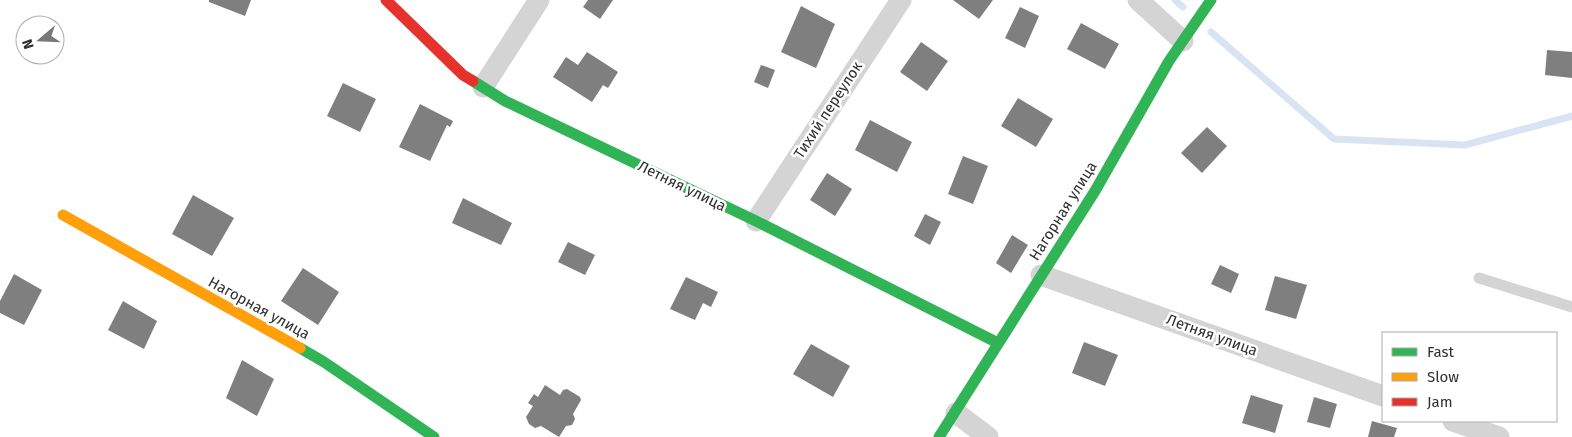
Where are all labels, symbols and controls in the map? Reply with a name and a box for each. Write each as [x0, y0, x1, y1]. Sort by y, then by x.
north arrow [15, 15, 65, 65]
text: N [19, 37, 38, 51]
street label: Тихий переулок [790, 58, 866, 162]
street label: Летняя улица [635, 157, 729, 215]
street label: Нагорная улица [1025, 158, 1101, 264]
street label: Нагорная улица [205, 273, 313, 343]
street label: Летняя улица [1164, 310, 1260, 360]
legend [1382, 332, 1557, 422]
text: Fast [1427, 343, 1454, 361]
text: Slow [1427, 368, 1459, 386]
text: Jam [1427, 393, 1453, 411]

